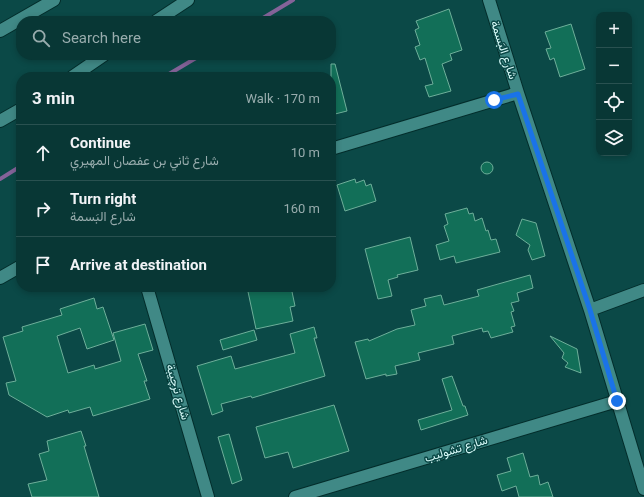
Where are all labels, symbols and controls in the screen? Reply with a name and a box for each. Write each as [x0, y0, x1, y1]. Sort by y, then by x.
map controls [596, 12, 632, 156]
button: + [596, 12, 632, 48]
search box [16, 16, 336, 60]
street label: شارع البَسمة [486, 19, 520, 82]
icon: search [30, 27, 52, 49]
text: Search here [62, 29, 141, 47]
button: − [596, 48, 632, 84]
button: locate [596, 84, 632, 120]
text: 3 min [32, 88, 75, 108]
text: Walk · 170 m [245, 91, 320, 106]
route start [485, 91, 503, 109]
button: layers [596, 120, 632, 156]
text: Continue [70, 134, 131, 152]
icon: ahead [32, 142, 54, 164]
text: 10 m [291, 145, 320, 160]
text: شارع ثاني بن عفصان المهيري [70, 153, 219, 168]
text: Turn right [70, 190, 136, 208]
icon: right [32, 198, 54, 220]
text: 160 m [283, 201, 320, 216]
text: شارع البَسمة [70, 209, 136, 224]
icon: arrive [32, 254, 54, 276]
text: Arrive at destination [70, 256, 207, 274]
street label: شارع ترچيبة [161, 363, 193, 422]
route end [608, 392, 626, 410]
street label: شارع تشوليب [423, 433, 490, 467]

